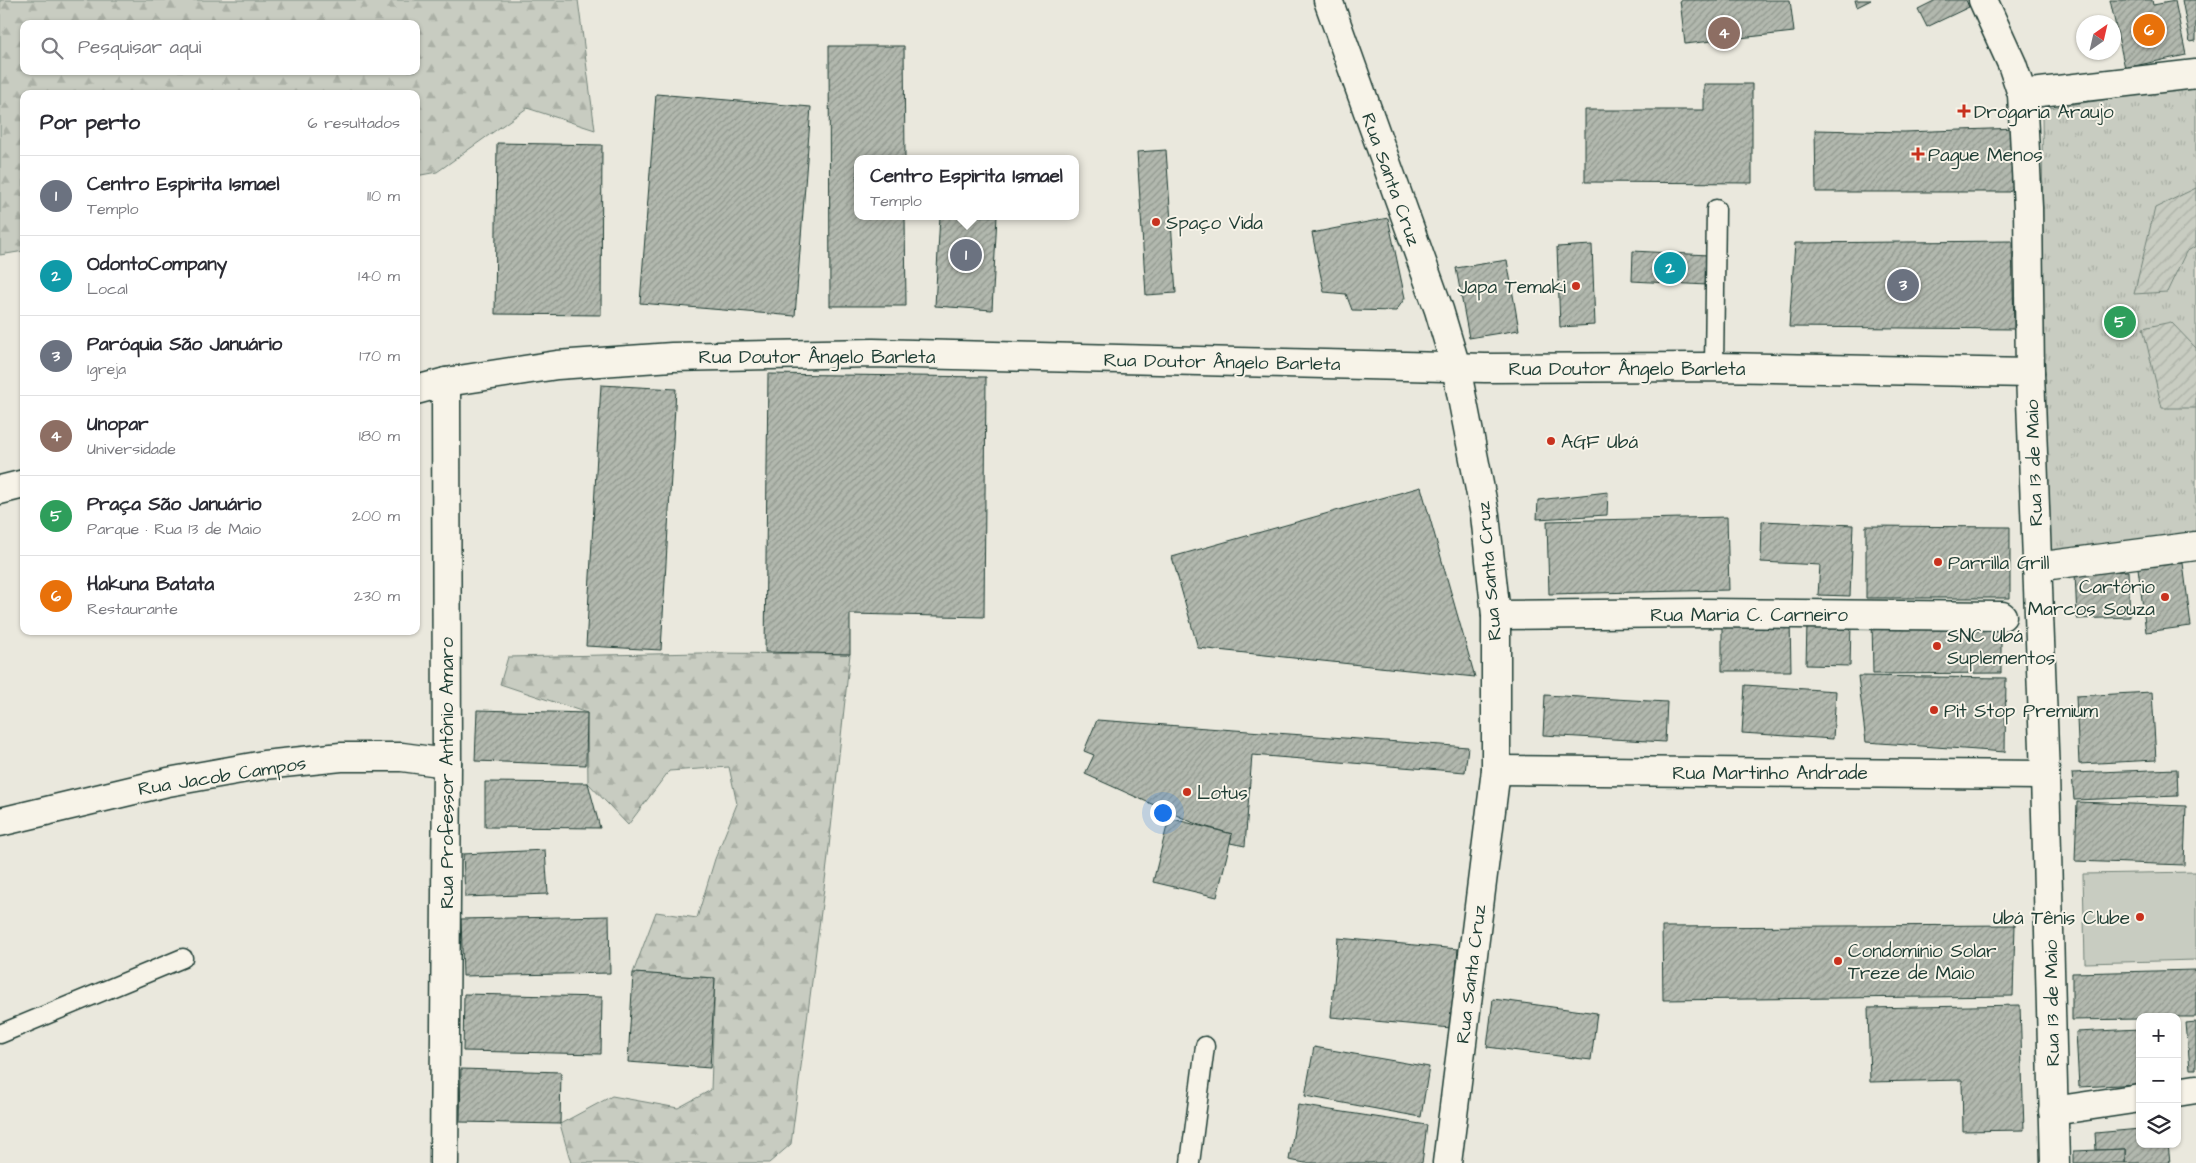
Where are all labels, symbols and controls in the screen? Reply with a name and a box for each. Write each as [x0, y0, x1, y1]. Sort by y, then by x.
pin: 6 [2133, 11, 2165, 49]
pin: 4 [1708, 14, 1740, 52]
north arrow [2076, 15, 2121, 60]
search box [20, 20, 420, 75]
icon: search [38, 34, 66, 62]
text: Pesquisar aqui [78, 34, 201, 61]
place label: Drogaria Araujo [1974, 99, 2114, 127]
marker: Drogaria Araujo [1958, 105, 1970, 117]
text: Por perto [40, 108, 140, 137]
street label: Rua Santa Cruz [1354, 109, 1427, 250]
text: 6 resultados [308, 112, 400, 134]
place label: Pague Menos [1928, 142, 2043, 170]
marker: Pague Menos [1912, 148, 1924, 160]
popup [854, 155, 1079, 220]
text: Centro Espirita Ismael [870, 163, 1063, 190]
text: Centro Espirita Ismael [87, 171, 279, 198]
text: 1 [55, 185, 57, 207]
text: 110 m [367, 185, 400, 207]
text: Templo [870, 190, 922, 212]
text: Templo [87, 198, 139, 220]
place label: Spaço Vida [1166, 210, 1263, 237]
marker: Spaço Vida [1150, 216, 1162, 228]
pin: 1 [950, 236, 982, 274]
pin: 2 [1654, 249, 1686, 287]
text: OdontoCompany [87, 251, 227, 278]
text: 2 [51, 265, 61, 287]
text: 140 m [358, 265, 400, 287]
pin: 3 [1887, 266, 1919, 304]
place label: Japa Temaki [1457, 274, 1566, 301]
text: Local [87, 278, 128, 300]
marker: Japa Temaki [1570, 280, 1582, 292]
pin: 5 [2104, 303, 2136, 341]
text: Paróquia São Januário [87, 331, 282, 358]
street label: Rua Doutor Ângelo Barleta [699, 344, 936, 372]
text: 3 [52, 345, 60, 367]
text: 170 m [359, 345, 400, 367]
street label: Rua Doutor Ângelo Barleta [1103, 347, 1341, 379]
street label: Rua Doutor Ângelo Barleta [1509, 356, 1746, 384]
text: Igreja [87, 358, 126, 380]
street label: Rua 13 de Maio [2019, 399, 2050, 527]
text: Unopar [87, 411, 149, 438]
text: 4 [51, 425, 61, 447]
text: 180 m [359, 425, 400, 447]
place label: AGF Ubá [1561, 429, 1638, 456]
marker: AGF Ubá [1545, 435, 1557, 447]
text: Universidade [87, 438, 176, 460]
text: Praça São Januário [87, 491, 261, 518]
street label: Rua Santa Cruz [1470, 499, 1509, 642]
text: 5 [50, 505, 62, 527]
text: 200 m [352, 505, 400, 527]
text: Parque · Rua 13 de Maio [87, 518, 261, 540]
place label: Parrilla Grill [1948, 550, 2049, 577]
marker: Parrilla Grill [1932, 556, 1944, 568]
text: Hakuna Batata [87, 571, 214, 598]
place label: Cartório Marcos Souza [2028, 574, 2155, 623]
text: 6 [51, 585, 61, 607]
text: 230 m [354, 585, 400, 607]
marker: Cartório Marcos Souza [2159, 591, 2171, 603]
text: Restaurante [87, 598, 178, 620]
street label: Rua Maria C. Carneiro [1650, 602, 1848, 629]
place label: SNC Ubá Suplementos [1947, 623, 2055, 672]
street label: Rua Professor Antônio Amaro [434, 637, 461, 909]
marker: SNC Ubá Suplementos [1931, 640, 1943, 652]
place label: Pit Stop Premium [1944, 698, 2098, 725]
marker: Pit Stop Premium [1928, 704, 1940, 716]
street label: Rua Jacob Campos [136, 750, 308, 803]
street label: Rua Martinho Andrade [1672, 760, 1868, 787]
place label: Lotus [1197, 780, 1248, 807]
marker: Lotus [1181, 786, 1193, 798]
your location [1150, 800, 1176, 826]
street label: Rua Santa Cruz [1450, 903, 1493, 1045]
place label: Ubá Tênis Clube [1993, 905, 2130, 932]
marker: Ubá Tênis Clube [2134, 911, 2146, 923]
place label: Condomínio Solar Treze de Maio [1848, 938, 1997, 987]
street label: Rua 13 de Maio [2038, 939, 2067, 1067]
marker: Condomínio Solar Treze de Maio [1832, 955, 1844, 967]
map controls [2136, 1013, 2181, 1148]
button: + [2136, 1013, 2181, 1058]
button: − [2136, 1058, 2181, 1103]
button: layers [2136, 1103, 2181, 1148]

